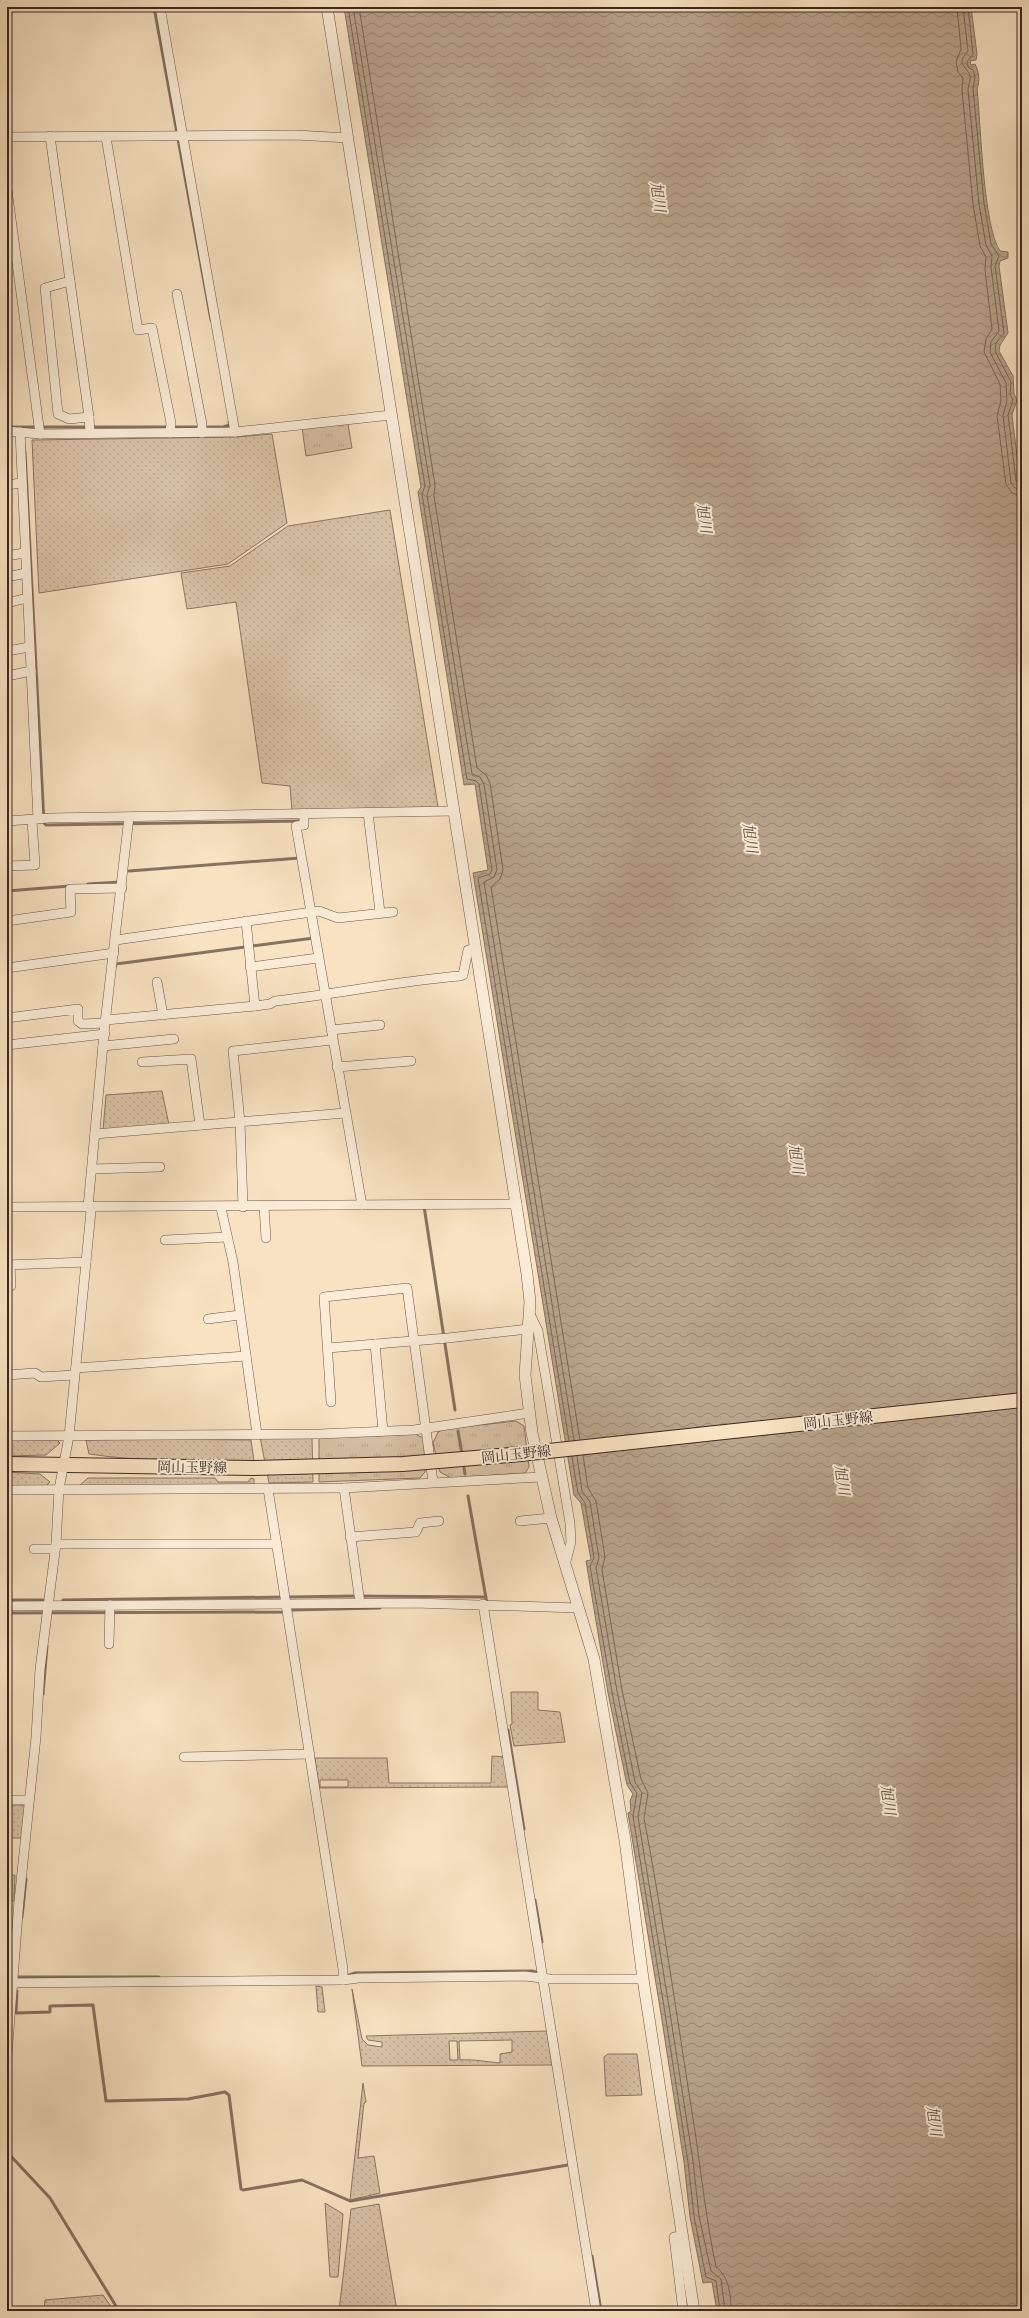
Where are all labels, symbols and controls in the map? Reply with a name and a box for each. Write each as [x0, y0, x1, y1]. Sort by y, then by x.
water label: 旭川 [644, 181, 669, 215]
water label: 旭川 [690, 502, 715, 536]
water label: 旭川 [736, 822, 761, 856]
water label: 旭川 [782, 1143, 807, 1177]
street label: 岡山玉野線 [802, 1408, 874, 1436]
street label: 岡山玉野線 [480, 1442, 552, 1470]
street label: 岡山玉野線 [157, 1458, 227, 1480]
water label: 旭川 [828, 1464, 853, 1498]
water label: 旭川 [874, 1784, 899, 1818]
water label: 旭川 [920, 2105, 945, 2139]

